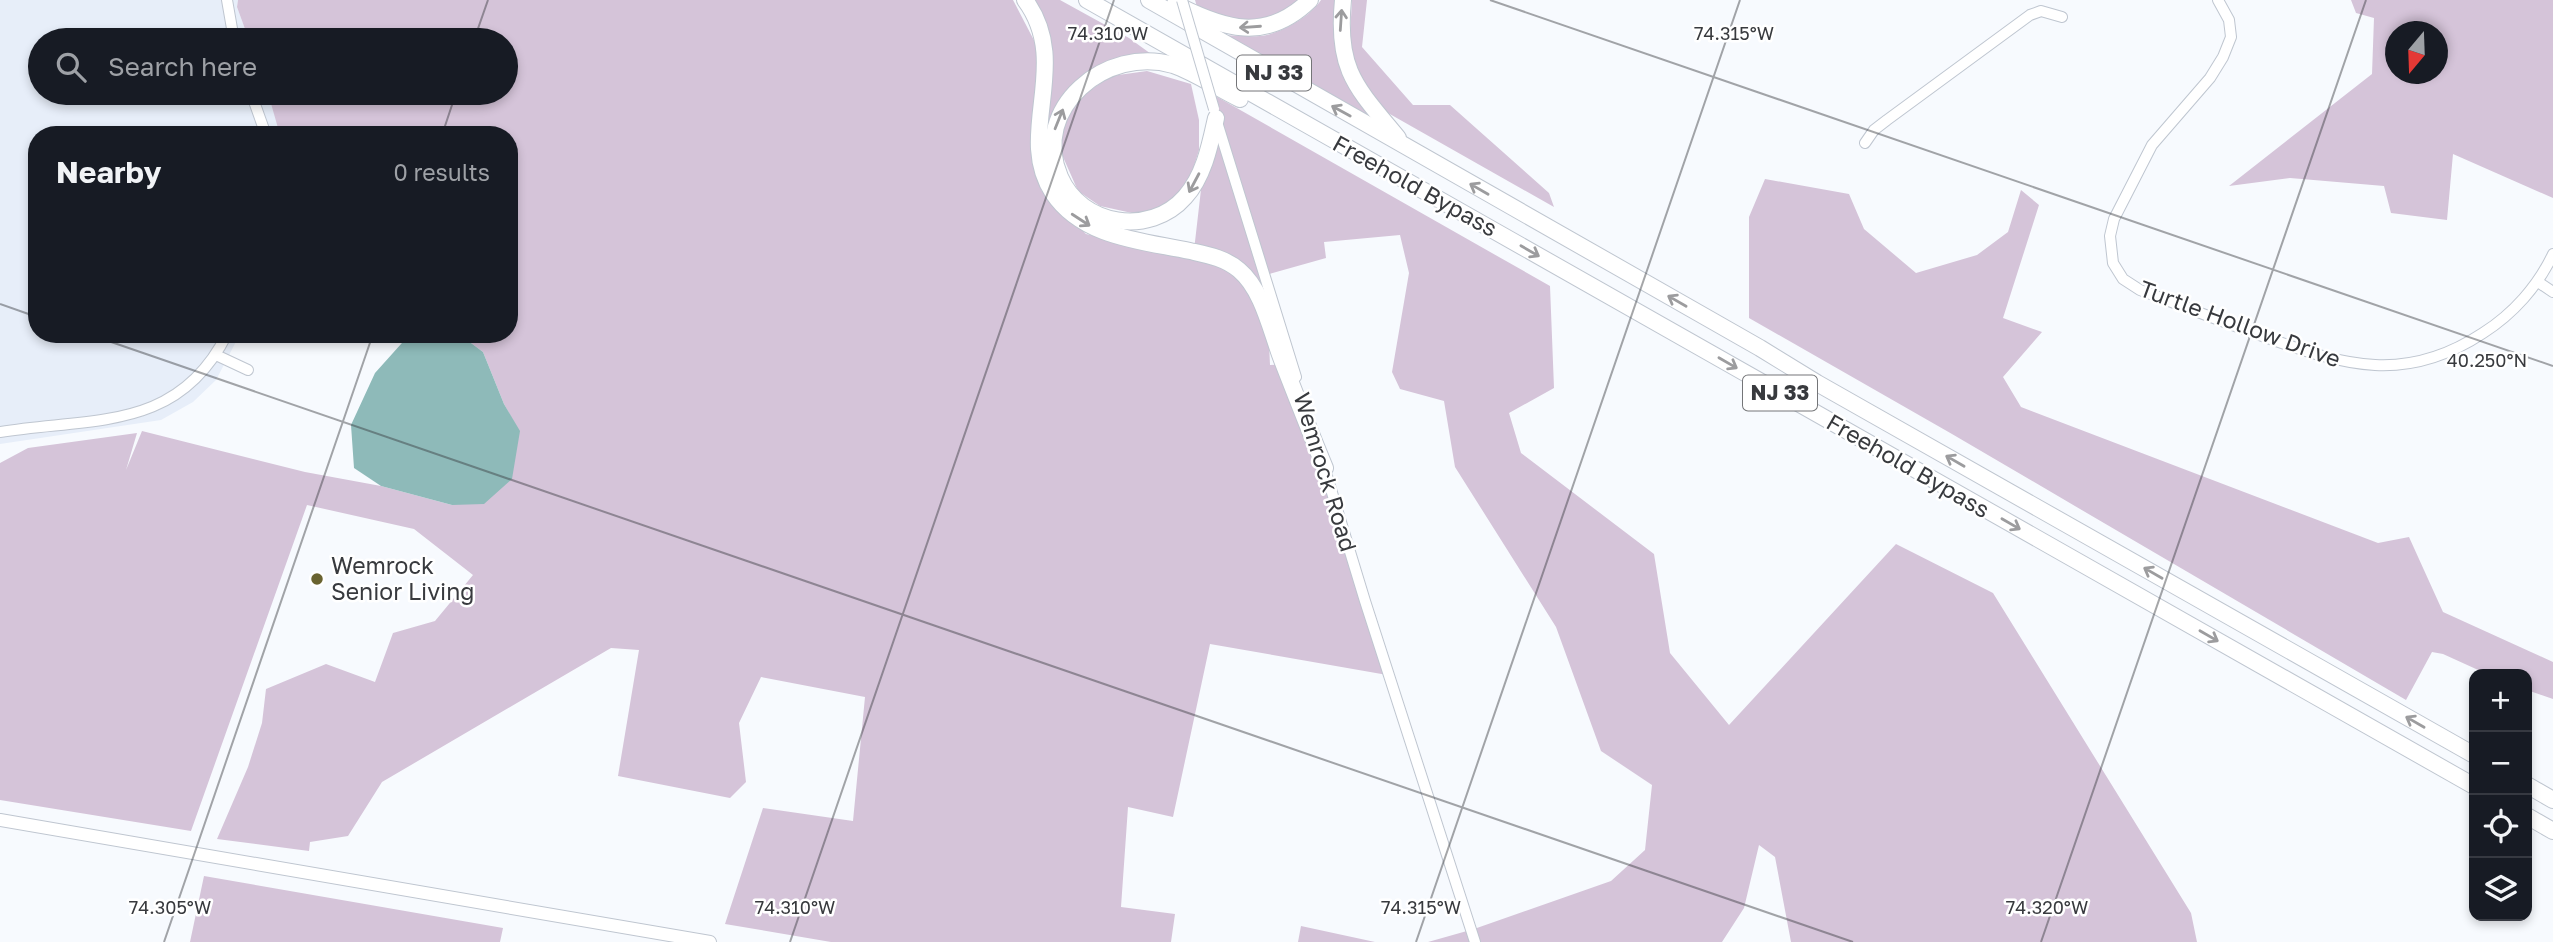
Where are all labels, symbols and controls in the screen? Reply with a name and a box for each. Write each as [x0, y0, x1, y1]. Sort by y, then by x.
one-way arrow [1335, 9, 1348, 32]
one-way arrow [1239, 21, 1262, 34]
north arrow [2385, 21, 2448, 84]
text: 74.310°W [1068, 22, 1148, 44]
text: 74.315°W [1694, 22, 1774, 44]
search box [28, 28, 518, 105]
icon: search [52, 48, 90, 86]
text: Search here [108, 51, 257, 82]
road number: NJ 33 [1237, 56, 1311, 90]
one-way arrow [1331, 104, 1352, 117]
one-way arrow [1053, 108, 1066, 130]
street label: Freehold Bypass [1328, 128, 1503, 242]
text: Nearby [56, 154, 161, 190]
text: 0 results [394, 158, 490, 186]
one-way arrow [1187, 172, 1201, 192]
one-way arrow [1469, 181, 1489, 195]
one-way arrow [1070, 213, 1090, 227]
one-way arrow [1519, 244, 1539, 258]
street label: Turtle Hollow Drive [2136, 274, 2345, 372]
one-way arrow [1667, 294, 1688, 307]
text: 40.250°N [2447, 349, 2527, 371]
one-way arrow [1717, 356, 1737, 370]
road number: NJ 33 [1743, 376, 1817, 410]
street label: Wemrock Road [1288, 389, 1363, 555]
street label: Freehold Bypass [1822, 407, 1995, 523]
one-way arrow [1945, 454, 1966, 467]
one-way arrow [2000, 517, 2020, 531]
place label: Wemrock Senior Living [331, 551, 475, 605]
one-way arrow [2143, 566, 2164, 579]
marker: Wemrock Senior Living [309, 571, 325, 587]
one-way arrow [2198, 629, 2218, 643]
map controls [2469, 669, 2532, 921]
button: + [2469, 669, 2532, 732]
one-way arrow [2405, 715, 2426, 728]
button: − [2469, 732, 2532, 795]
button: locate [2469, 795, 2532, 858]
button: layers [2469, 858, 2532, 921]
text: 74.305°W [129, 896, 211, 918]
text: 74.310°W [755, 896, 835, 918]
text: 74.315°W [1381, 896, 1461, 918]
text: 74.320°W [2006, 896, 2088, 918]

